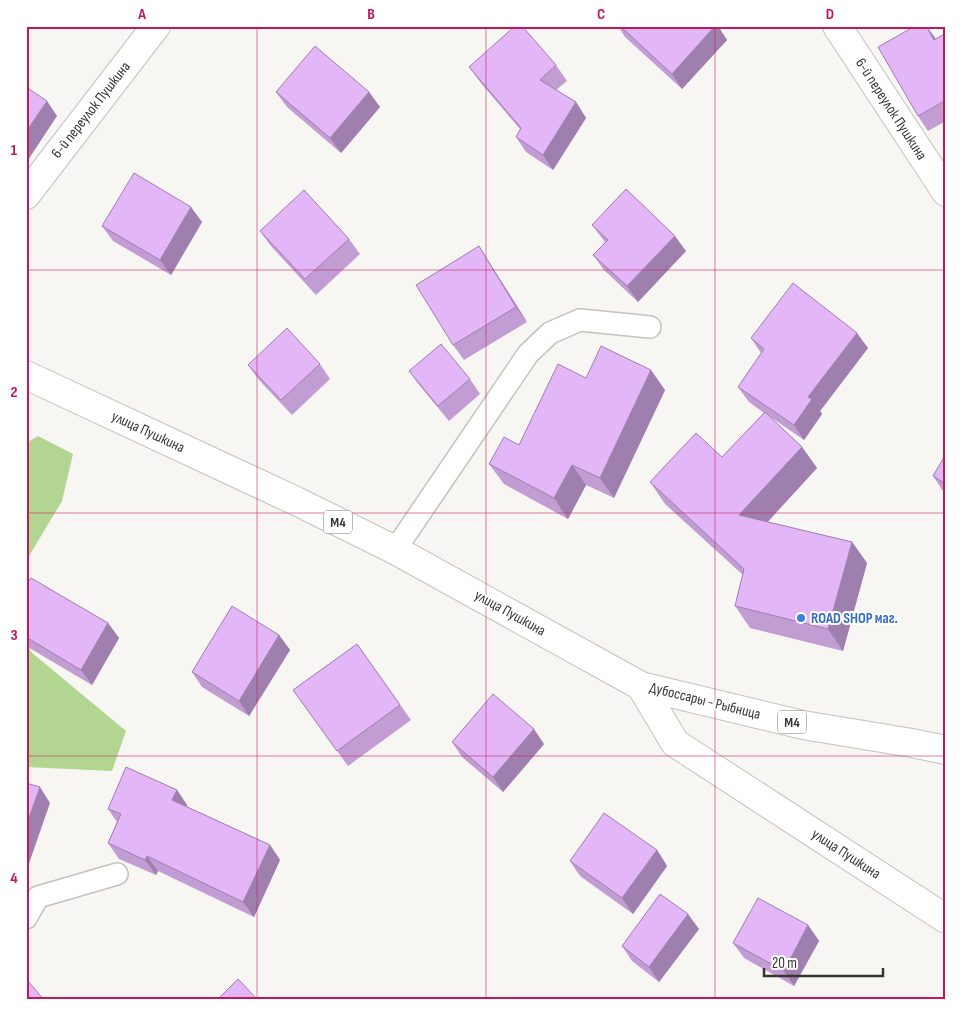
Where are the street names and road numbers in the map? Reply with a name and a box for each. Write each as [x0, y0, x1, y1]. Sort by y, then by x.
street label: 6-й переулок Пушкина [851, 55, 931, 164]
street label: 6-й переулок Пушкина [47, 58, 135, 162]
street label: улица Пушкина [108, 407, 188, 457]
road number: M4 [324, 511, 352, 534]
street label: улица Пушкина [471, 586, 549, 640]
street label: Дубоссары - Рыбница [648, 678, 763, 724]
road number: M4 [778, 710, 806, 734]
street label: улица Пушкина [808, 825, 884, 883]

